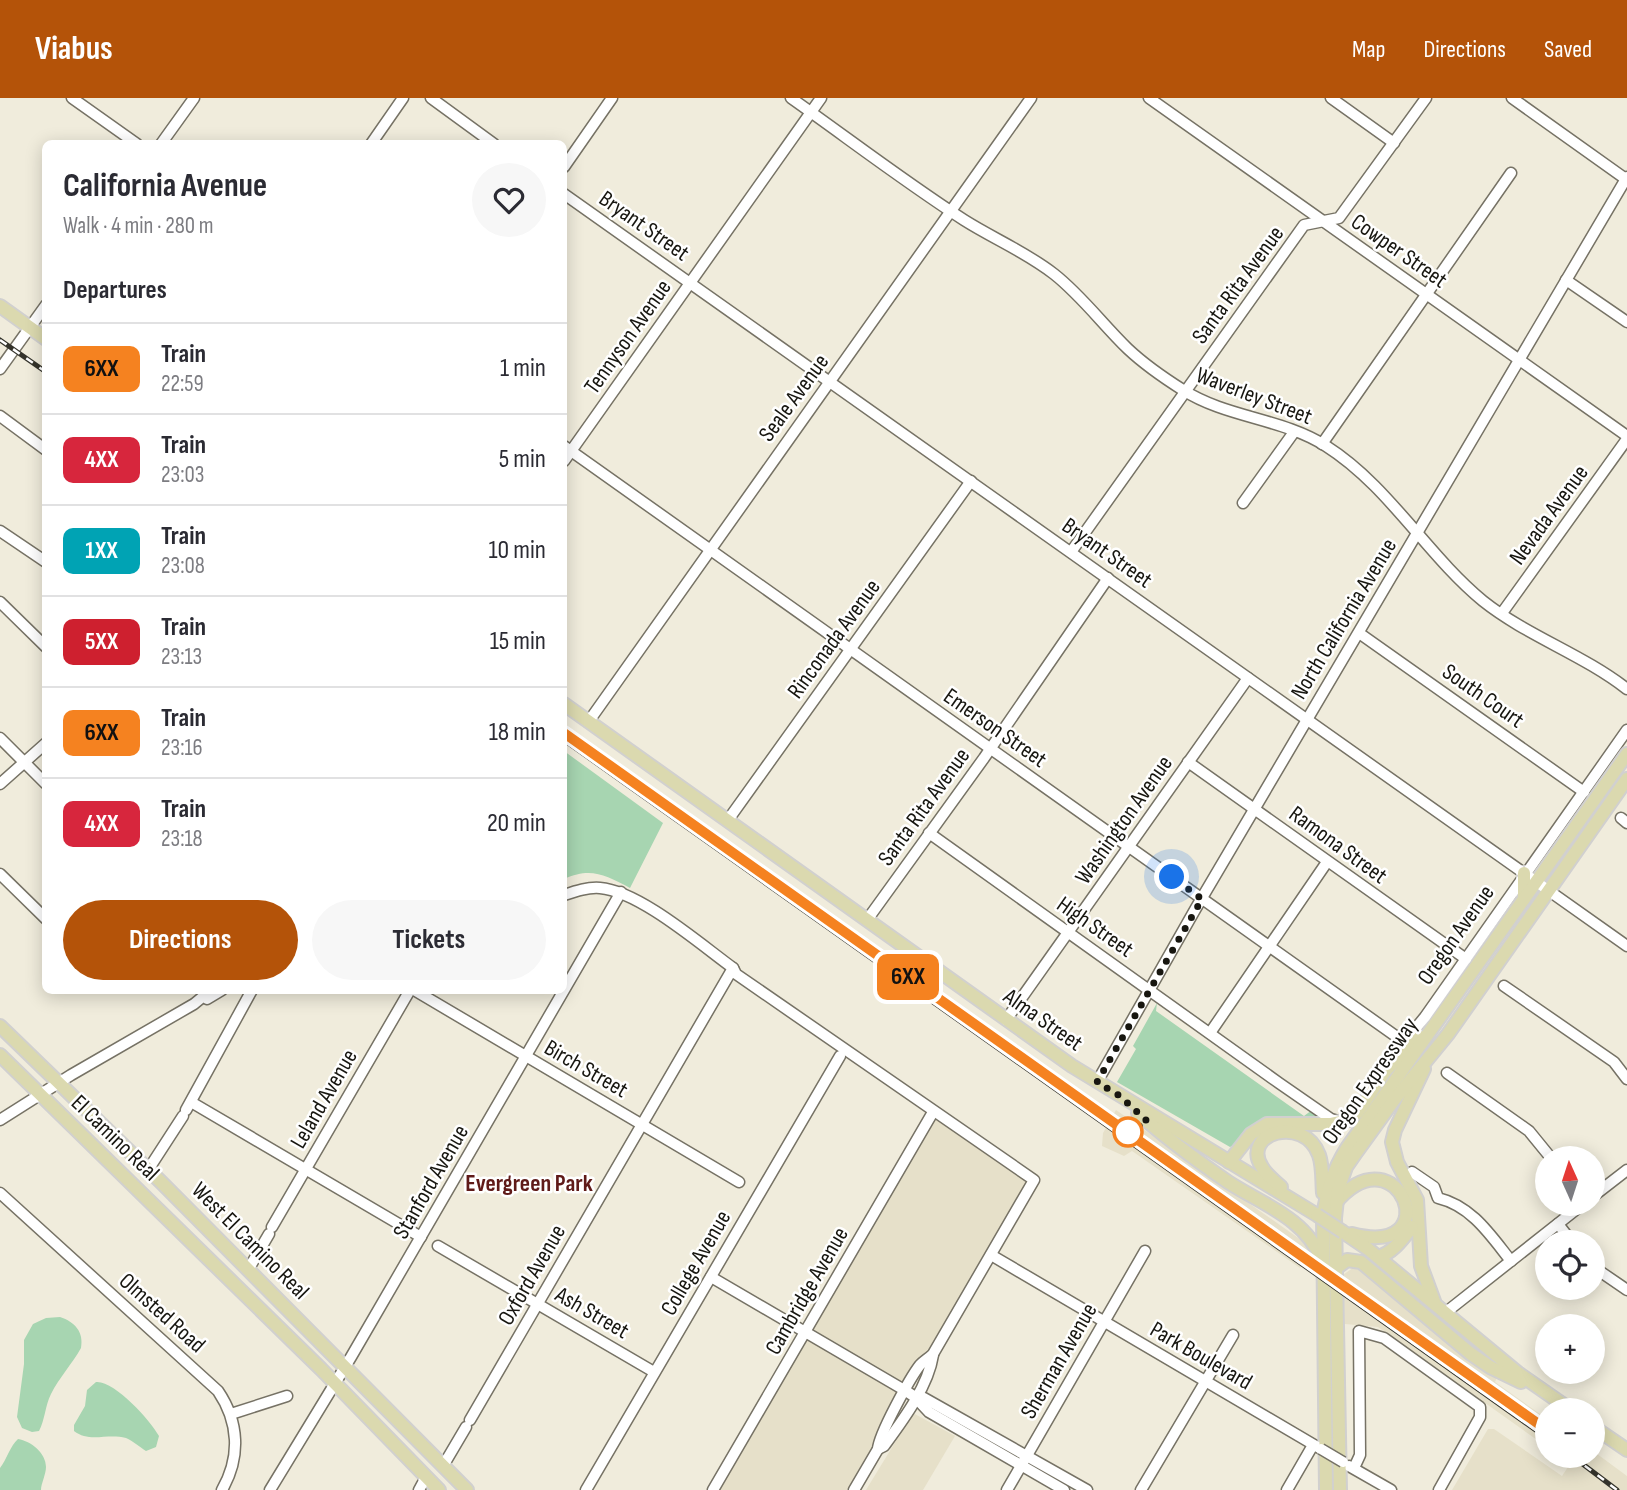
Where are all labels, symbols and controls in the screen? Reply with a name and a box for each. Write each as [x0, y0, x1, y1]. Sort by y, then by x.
text: Viabus [35, 29, 113, 69]
text: Map [1352, 35, 1385, 64]
text: Directions [1423, 35, 1506, 64]
text: Saved [1544, 35, 1592, 64]
button: heart [472, 163, 546, 237]
text: California Avenue [63, 166, 267, 206]
street label: Bryant Street [594, 185, 694, 267]
street label: Cowper Street [1346, 208, 1452, 294]
text: Walk · 4 min · 280 m [63, 212, 213, 240]
street label: Santa Rita Avenue [1186, 221, 1290, 349]
street label: Tennyson Avenue [578, 274, 678, 400]
text: Departures [63, 275, 167, 306]
text: Train [161, 339, 206, 370]
street label: Seale Avenue [753, 349, 835, 447]
text: 1 min [500, 353, 546, 384]
text: 6XX [84, 354, 119, 383]
street label: Waverley Street [1192, 361, 1316, 431]
text: 22:59 [161, 370, 204, 398]
text: Train [161, 430, 206, 461]
text: 5 min [499, 444, 546, 475]
text: 4XX [85, 445, 118, 474]
street label: Nevada Avenue [1503, 460, 1595, 570]
text: 23:03 [161, 461, 204, 489]
street label: Bryant Street [1057, 512, 1157, 594]
text: Train [161, 521, 206, 552]
street label: North California Avenue [1285, 534, 1403, 704]
text: 10 min [489, 535, 546, 566]
text: 1XX [85, 536, 118, 565]
text: 23:08 [161, 552, 205, 580]
street label: Rinconada Avenue [781, 574, 887, 704]
text: Train [161, 612, 206, 643]
text: 15 min [490, 626, 546, 657]
text: 5XX [85, 627, 118, 656]
text: 23:13 [161, 643, 202, 671]
street label: South Court [1437, 658, 1529, 734]
street label: Emerson Street [938, 682, 1052, 774]
text: Train [161, 703, 206, 734]
text: 18 min [489, 717, 546, 748]
text: 6XX [84, 718, 119, 747]
text: 23:16 [161, 734, 203, 762]
street label: Santa Rita Avenue [872, 743, 976, 871]
street label: Washington Avenue [1069, 750, 1179, 890]
text: Train [161, 794, 206, 825]
street label: Ramona Street [1283, 800, 1393, 890]
text: 20 min [487, 808, 546, 839]
text: 4XX [85, 809, 118, 838]
text: 23:18 [161, 825, 203, 853]
your location [1154, 859, 1189, 894]
street label: Oregon Avenue [1411, 880, 1501, 990]
street label: High Street [1051, 891, 1139, 963]
button: Directions [63, 900, 298, 980]
button: Tickets [312, 900, 546, 980]
line badge: 6XX [868, 954, 948, 1000]
text: 6XX [891, 962, 925, 991]
street label: Alma Street [997, 982, 1088, 1057]
street label: Oregon Expressway [1316, 1012, 1424, 1150]
street label: Birch Street [539, 1034, 633, 1104]
street label: Leland Avenue [284, 1044, 364, 1154]
street label: El Camino Real [65, 1089, 165, 1187]
unlabelled marker [1113, 1117, 1143, 1147]
street label: Stanford Avenue [387, 1120, 475, 1244]
north arrow [1535, 1146, 1605, 1216]
map controls [1535, 1146, 1605, 1468]
district label: Evergreen Park [465, 1169, 593, 1198]
street label: West El Camino Real [185, 1176, 315, 1306]
street label: College Avenue [655, 1206, 737, 1320]
street label: Oxford Avenue [492, 1220, 572, 1330]
street label: Cambridge Avenue [759, 1222, 855, 1360]
button: locate [1535, 1230, 1605, 1300]
street label: Olmsted Road [113, 1267, 211, 1359]
street label: Ash Street [549, 1280, 634, 1345]
street label: Sherman Avenue [1015, 1298, 1103, 1424]
button: + [1535, 1314, 1605, 1384]
street label: Park Boulevard [1145, 1316, 1257, 1396]
button: − [1535, 1398, 1605, 1468]

